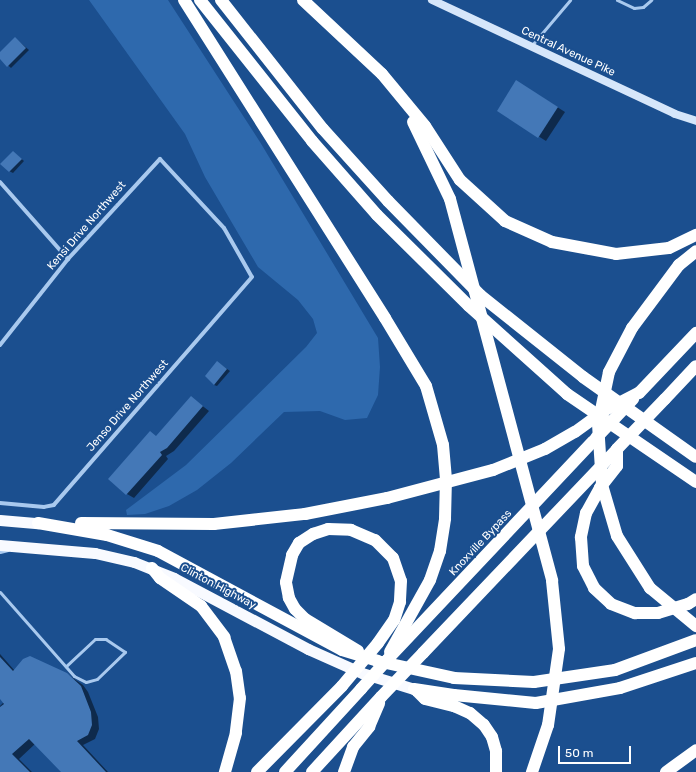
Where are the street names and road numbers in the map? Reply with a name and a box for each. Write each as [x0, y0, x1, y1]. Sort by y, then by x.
street label: Central Avenue Pike [519, 24, 617, 80]
street label: Kensi Drive Northwest [45, 179, 129, 273]
street label: Jenso Drive Northwest [85, 357, 171, 455]
street label: Knoxville Bypass [447, 507, 515, 579]
street label: Clinton Highway [178, 562, 258, 612]

